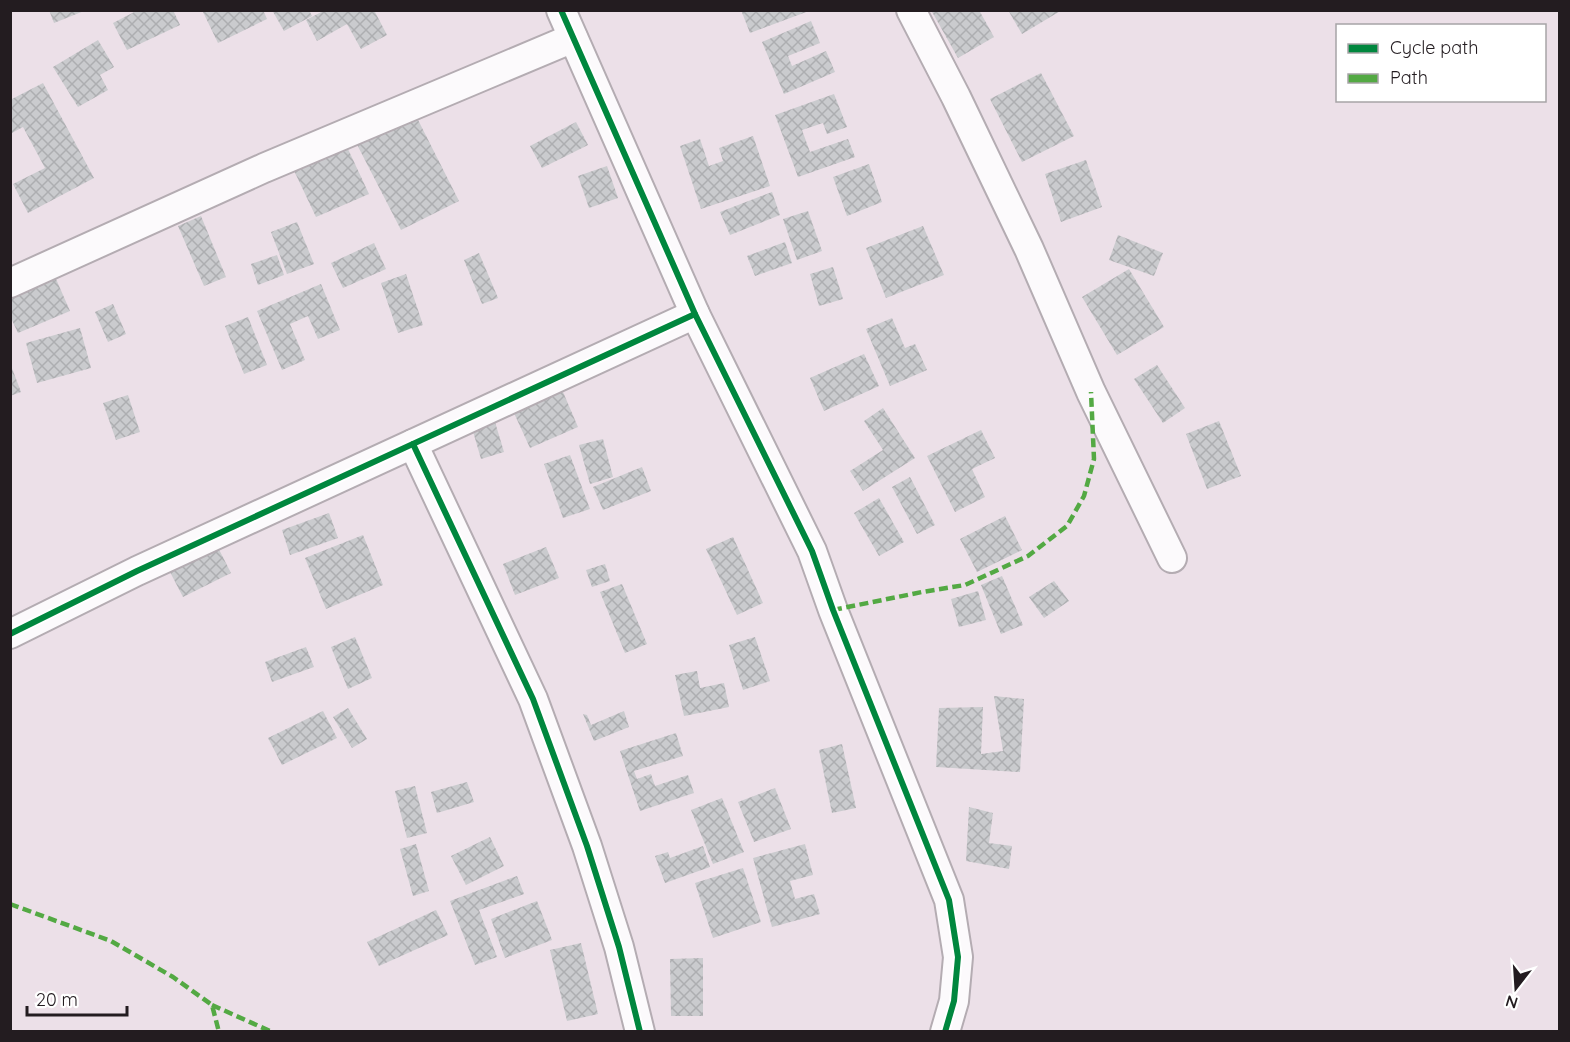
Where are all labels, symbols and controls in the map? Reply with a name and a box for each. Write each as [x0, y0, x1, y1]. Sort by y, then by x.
legend [1336, 24, 1546, 102]
text: Cycle path [1390, 36, 1478, 59]
text: Path [1390, 66, 1428, 89]
north arrow [1486, 958, 1546, 1018]
scale bar [27, 979, 128, 1017]
text: 20 m [36, 988, 78, 1011]
text: N [1503, 991, 1520, 1014]

